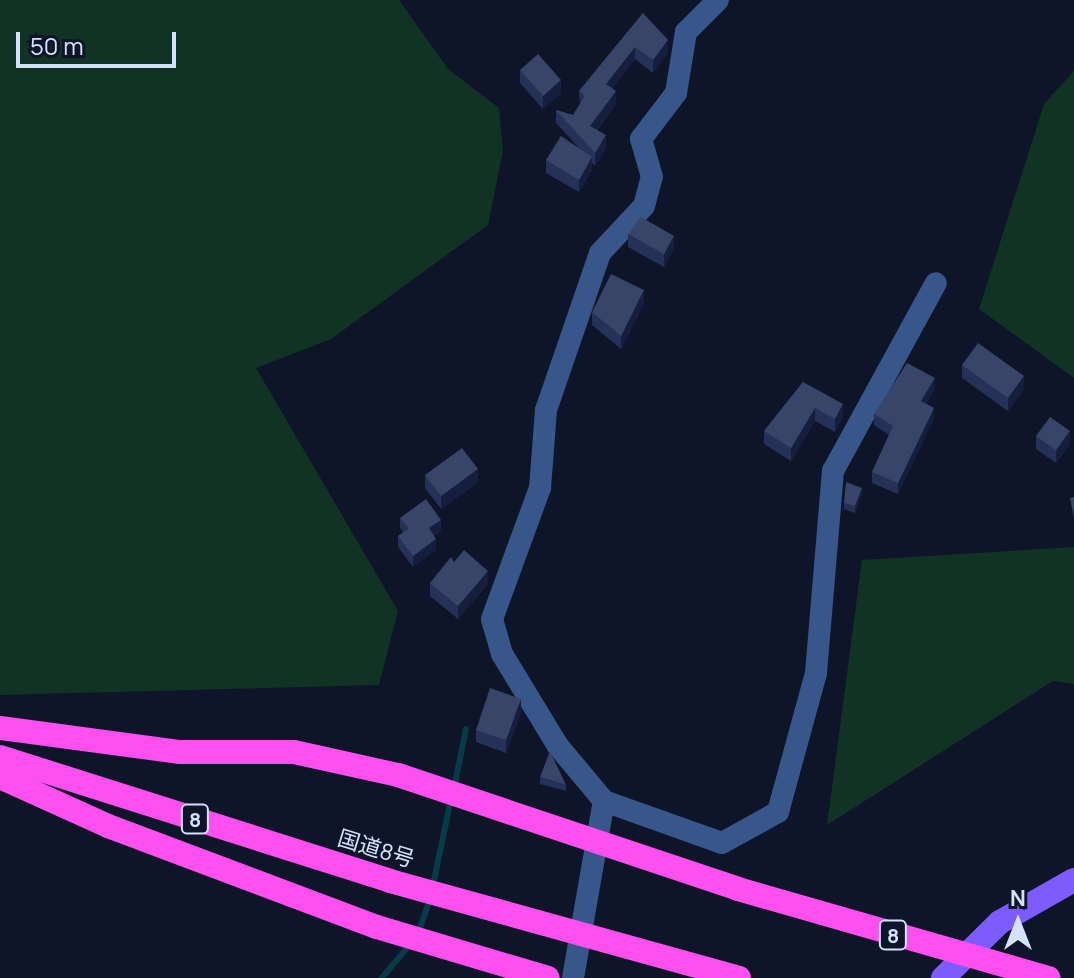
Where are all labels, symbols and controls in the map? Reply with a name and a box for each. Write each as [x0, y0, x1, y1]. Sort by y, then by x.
scale bar [20, 16, 180, 66]
text: 50 m [30, 29, 84, 62]
road number: 8 [179, 803, 211, 835]
street label: 国道8号 [334, 825, 418, 873]
north arrow [978, 882, 1058, 962]
text: N [1010, 883, 1026, 913]
road number: 8 [877, 919, 909, 951]

